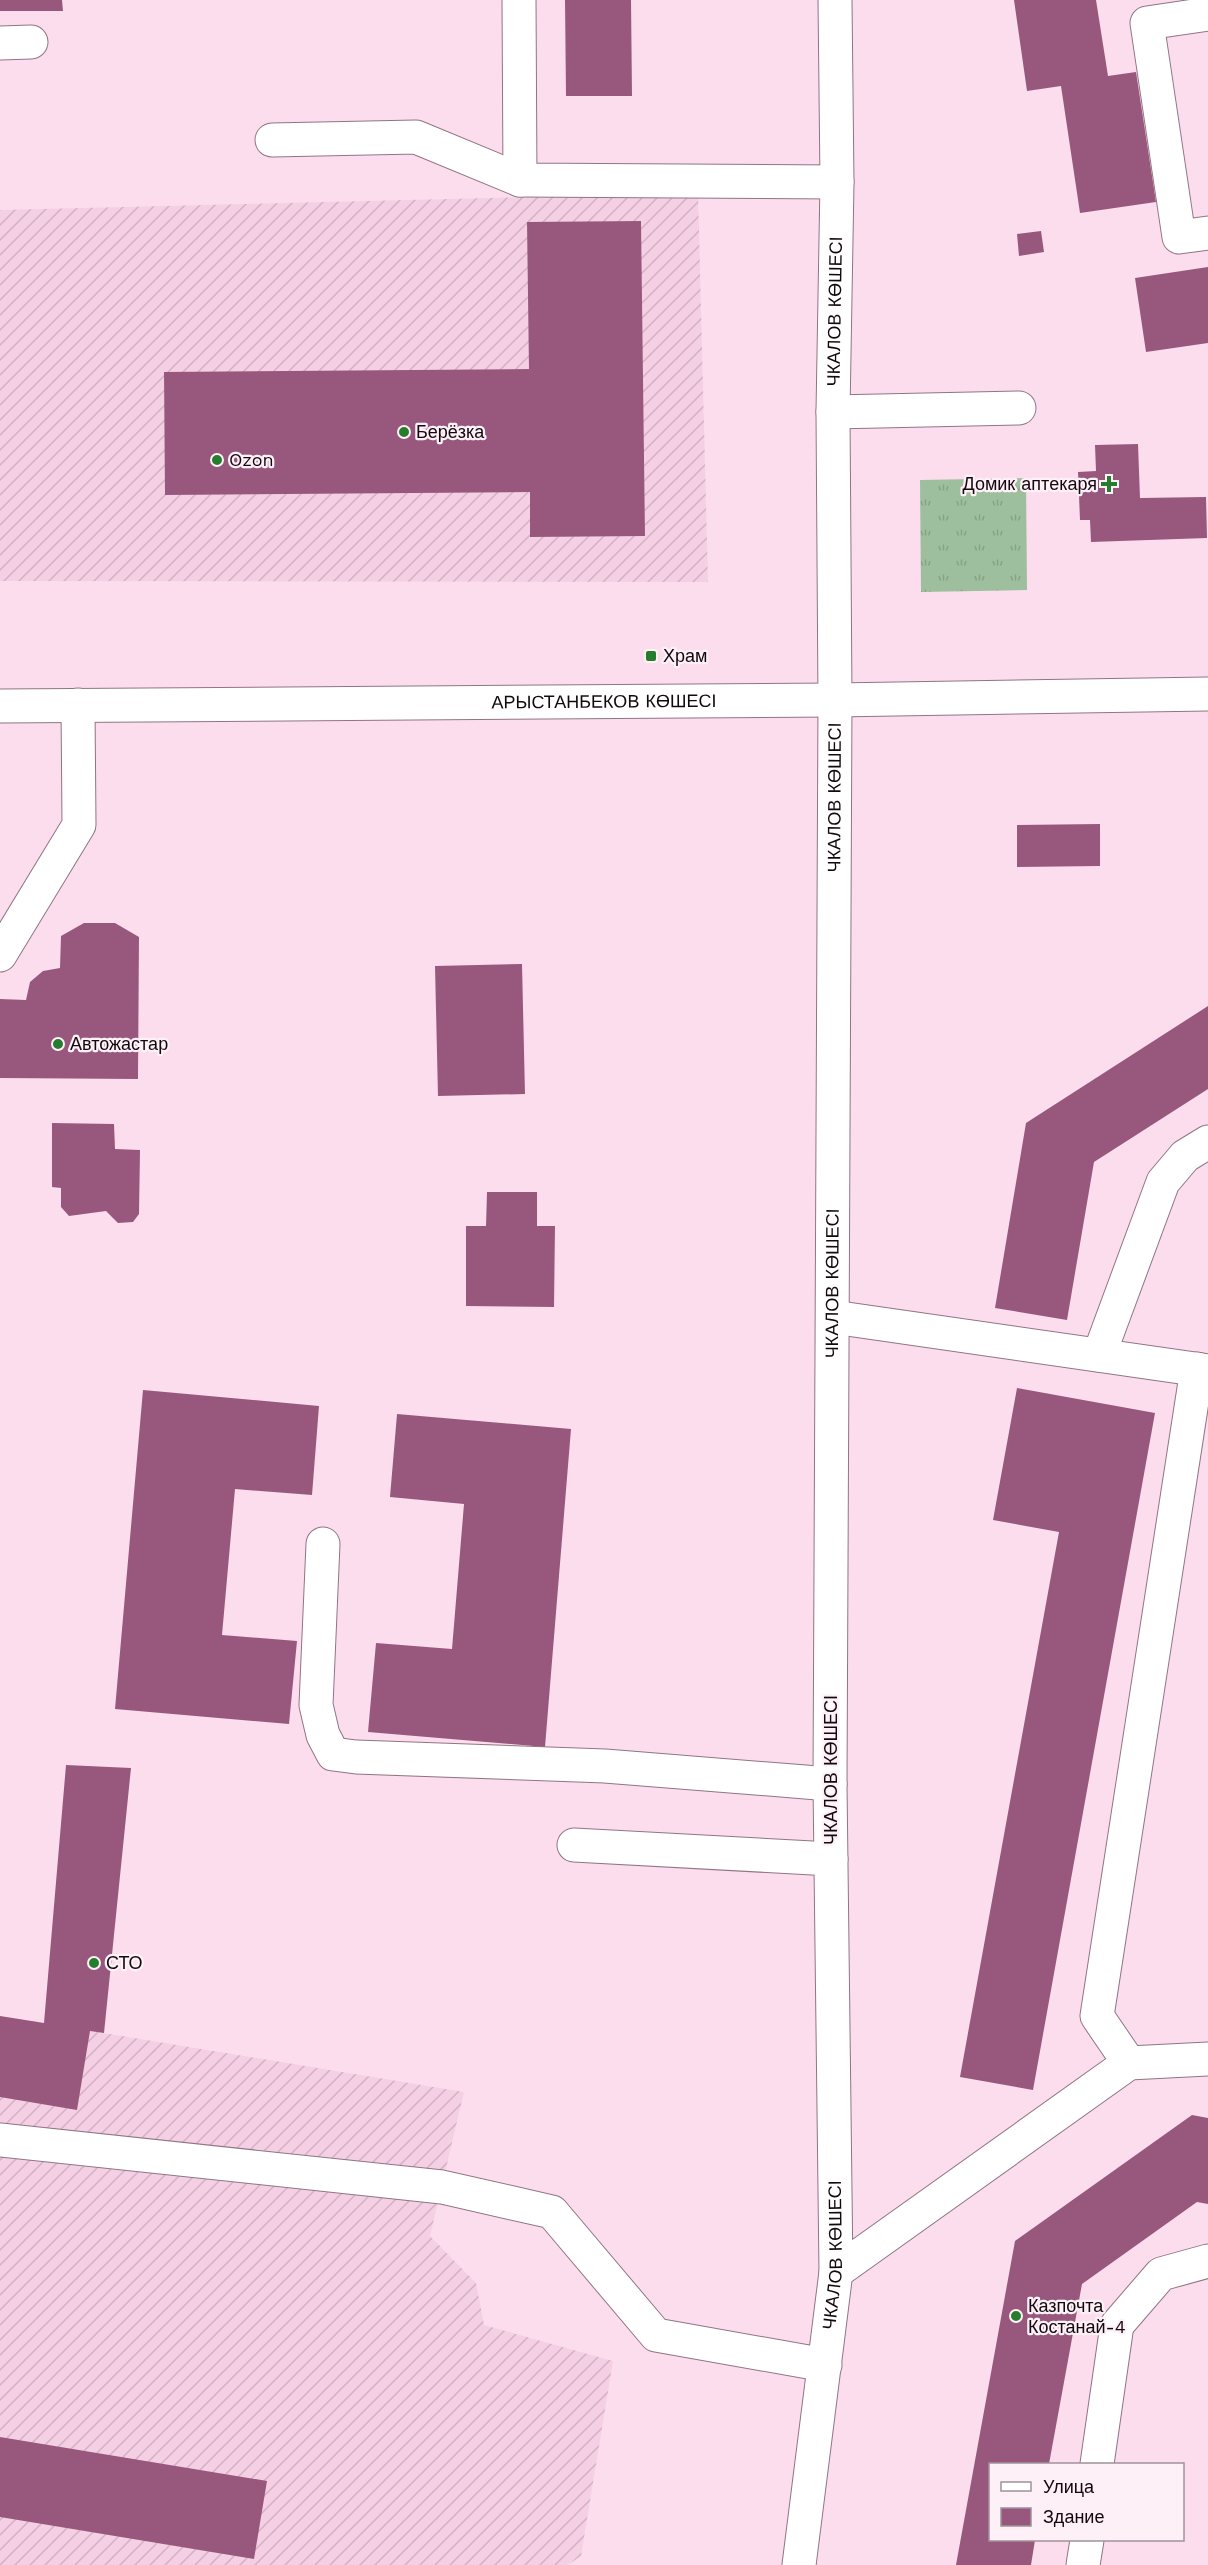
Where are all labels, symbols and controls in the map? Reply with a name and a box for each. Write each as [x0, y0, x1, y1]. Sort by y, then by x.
street label: ЧКАЛОВ КӨШЕСІ [822, 236, 846, 387]
place label: Берёзка [416, 421, 485, 442]
marker: Берёзка [397, 425, 411, 439]
place label: Ozon [229, 449, 274, 470]
marker: Ozon [210, 453, 224, 467]
place label: Домик аптекаря [963, 473, 1097, 494]
marker: Домик аптекаря [1102, 477, 1116, 491]
place label: Храм [663, 645, 707, 666]
marker: Храм [644, 649, 658, 663]
street label: АРЫСТАНБЕКОВ КӨШЕСІ [491, 690, 717, 712]
street label: ЧКАЛОВ КӨШЕСІ [823, 722, 845, 872]
place label: Автожастар [70, 1033, 168, 1054]
marker: Автожастар [51, 1037, 65, 1051]
street label: ЧКАЛОВ КӨШЕСІ [821, 1208, 843, 1358]
street label: ЧКАЛОВ КӨШЕСІ [820, 1695, 841, 1845]
place label: СТО [106, 1952, 143, 1973]
marker: СТО [87, 1956, 101, 1970]
street label: ЧКАЛОВ КӨШЕСІ [818, 2180, 846, 2331]
place label: Казпочта Костанай-4 [1028, 2295, 1126, 2337]
marker: Казпочта Костанай-4 [1009, 2309, 1023, 2323]
legend [989, 2463, 1184, 2541]
text: Улица [1043, 2476, 1095, 2497]
text: Здание [1043, 2506, 1104, 2527]

